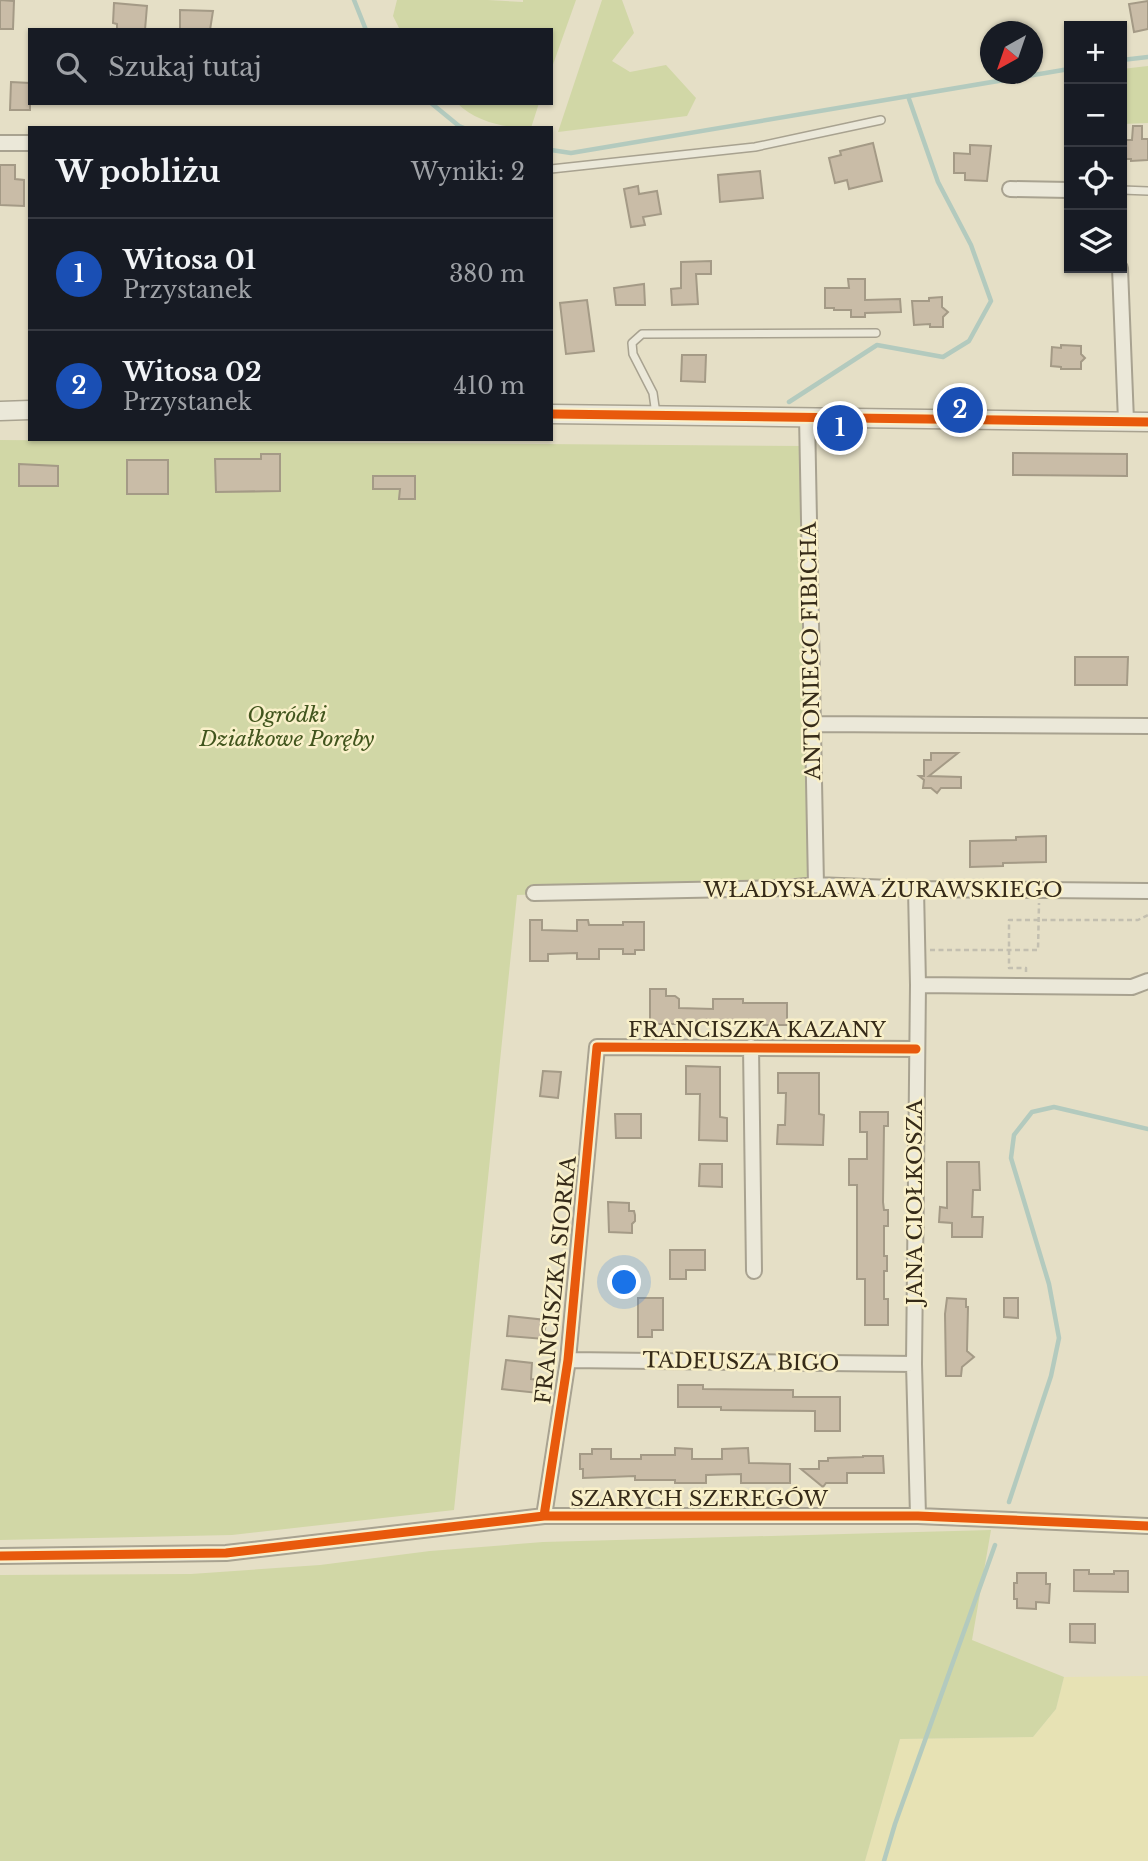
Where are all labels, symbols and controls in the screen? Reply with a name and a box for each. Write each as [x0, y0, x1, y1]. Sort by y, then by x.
north arrow [980, 21, 1043, 84]
map controls [1064, 21, 1127, 273]
button: + [1064, 21, 1127, 84]
search box [28, 28, 553, 105]
icon: search [52, 48, 90, 86]
text: Szukaj tutaj [108, 51, 262, 83]
button: − [1064, 84, 1127, 147]
button: locate [1064, 147, 1127, 210]
text: W pobliżu [56, 153, 220, 190]
text: Wyniki: 2 [411, 158, 525, 186]
button: layers [1064, 210, 1127, 273]
text: Witosa 01 [123, 244, 256, 276]
text: 1 [74, 260, 84, 288]
text: 380 m [449, 260, 525, 288]
text: Przystanek [123, 276, 252, 304]
text: Witosa 02 [123, 356, 262, 388]
text: 2 [72, 372, 86, 400]
text: 410 m [454, 372, 525, 400]
pin: 2 [937, 384, 983, 436]
text: Przystanek [123, 388, 252, 416]
pin: 1 [817, 402, 863, 454]
street label: ANTONIEGO FIBICHA [796, 521, 826, 781]
park label: Ogródki Działkowe Poręby [199, 702, 375, 752]
street label: WŁADYSŁAWA ŻURAWSKIEGO [702, 877, 1063, 903]
street label: FRANCISZKA KAZANY [628, 1017, 887, 1043]
street label: JANA CIOŁKOSZA [902, 1098, 928, 1308]
street label: FRANCISZKA SIORKA [530, 1154, 582, 1405]
your location [607, 1265, 641, 1299]
street label: TADEUSZA BIGO [642, 1347, 840, 1377]
street label: SZARYCH SZEREGÓW [570, 1486, 828, 1512]

